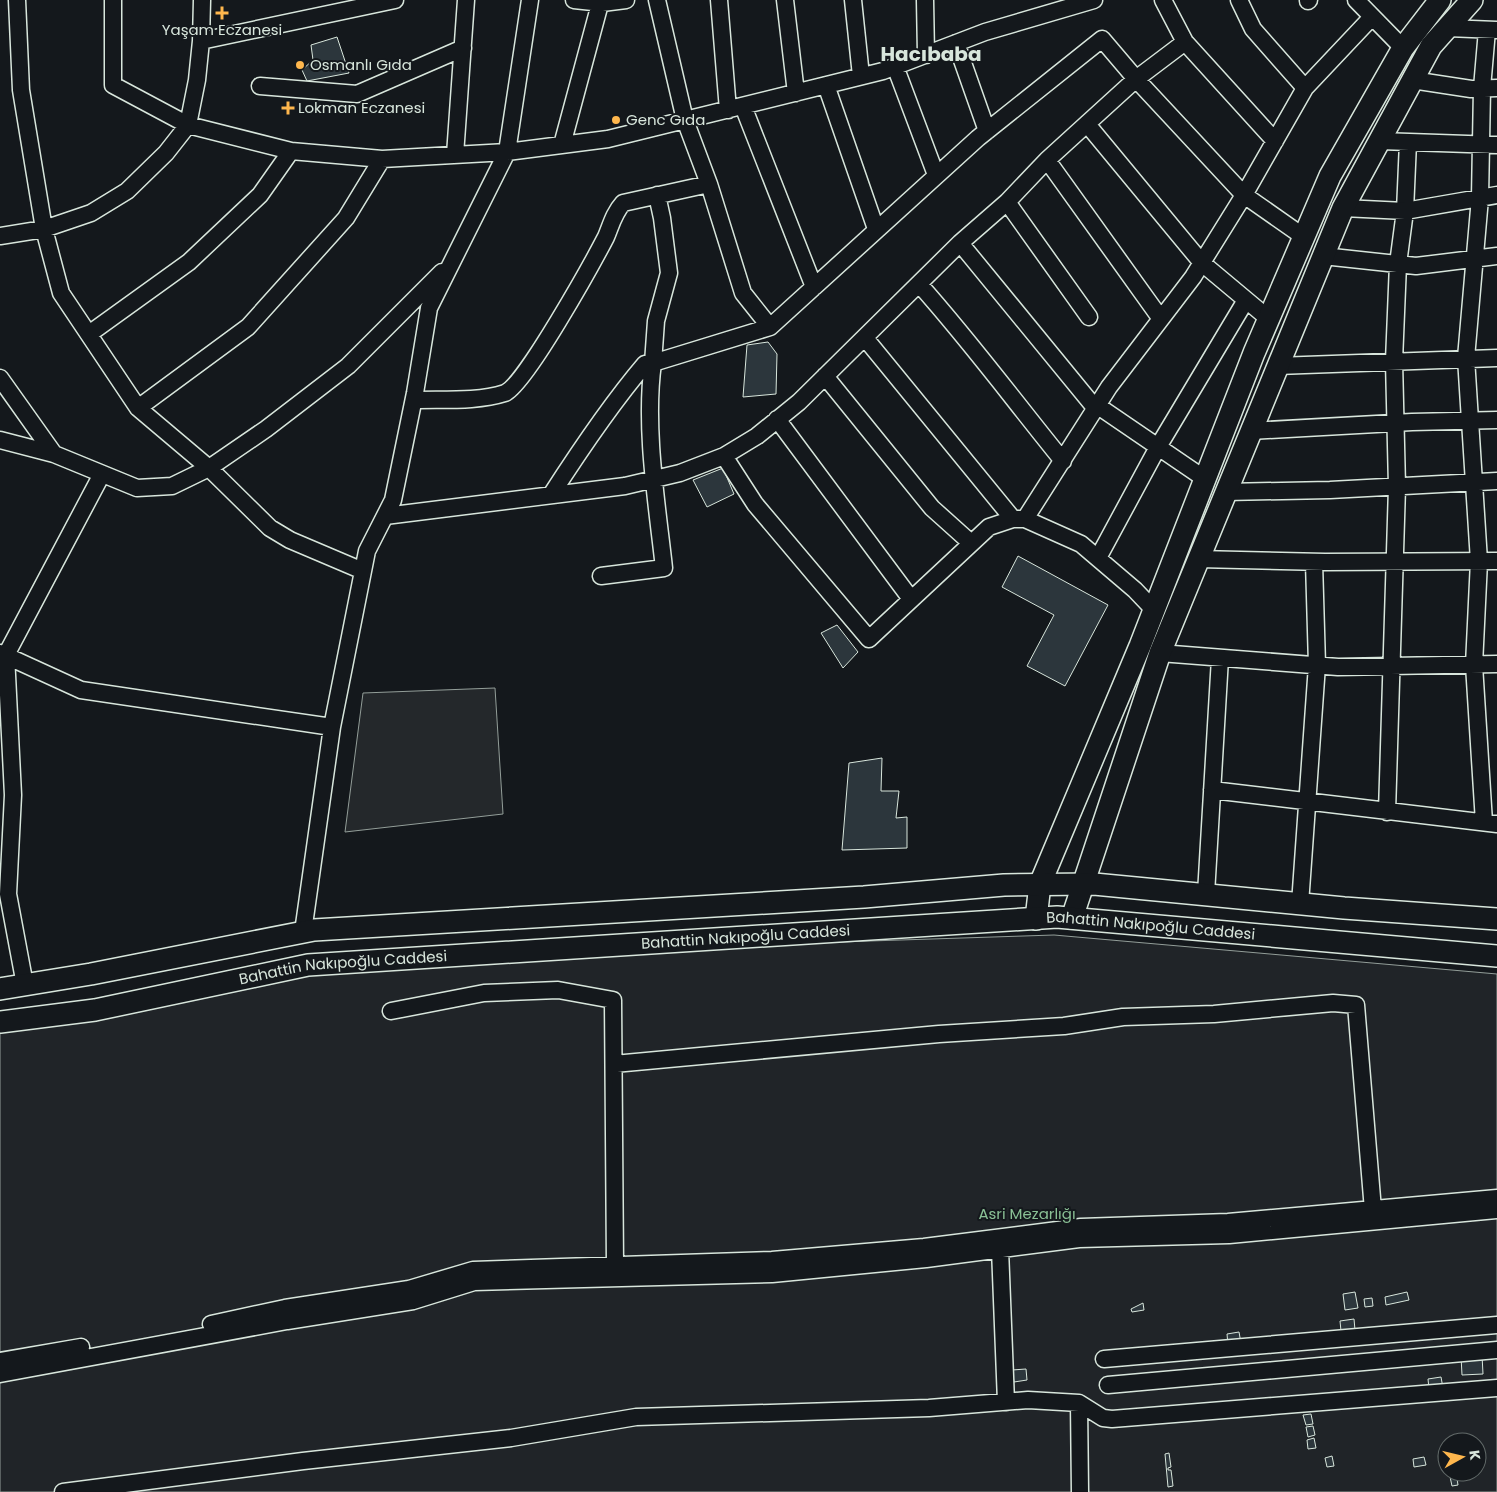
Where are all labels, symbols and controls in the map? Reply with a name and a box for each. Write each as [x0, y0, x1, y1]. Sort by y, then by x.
marker: Yaşam Eczanesi [216, 7, 228, 19]
place label: Yaşam Eczanesi [162, 19, 282, 40]
district label: Hacıbaba [880, 40, 982, 68]
place label: Osmanlı Gıda [310, 54, 412, 75]
marker: Osmanlı Gıda [294, 59, 306, 71]
place label: Lokman Eczanesi [298, 97, 425, 118]
marker: Lokman Eczanesi [282, 102, 294, 114]
place label: Genc Gıda [626, 109, 705, 130]
marker: Genc Gıda [610, 114, 622, 126]
street label: Bahattin Nakıpoğlu Caddesi [1046, 906, 1256, 945]
street label: Bahattin Nakıpoğlu Caddesi [640, 919, 851, 954]
street label: Bahattin Nakıpoğlu Caddesi [237, 945, 448, 989]
park label: Asri Mezarlığı [978, 1203, 1076, 1224]
north arrow [1437, 1432, 1487, 1482]
text: K [1464, 1449, 1485, 1462]

